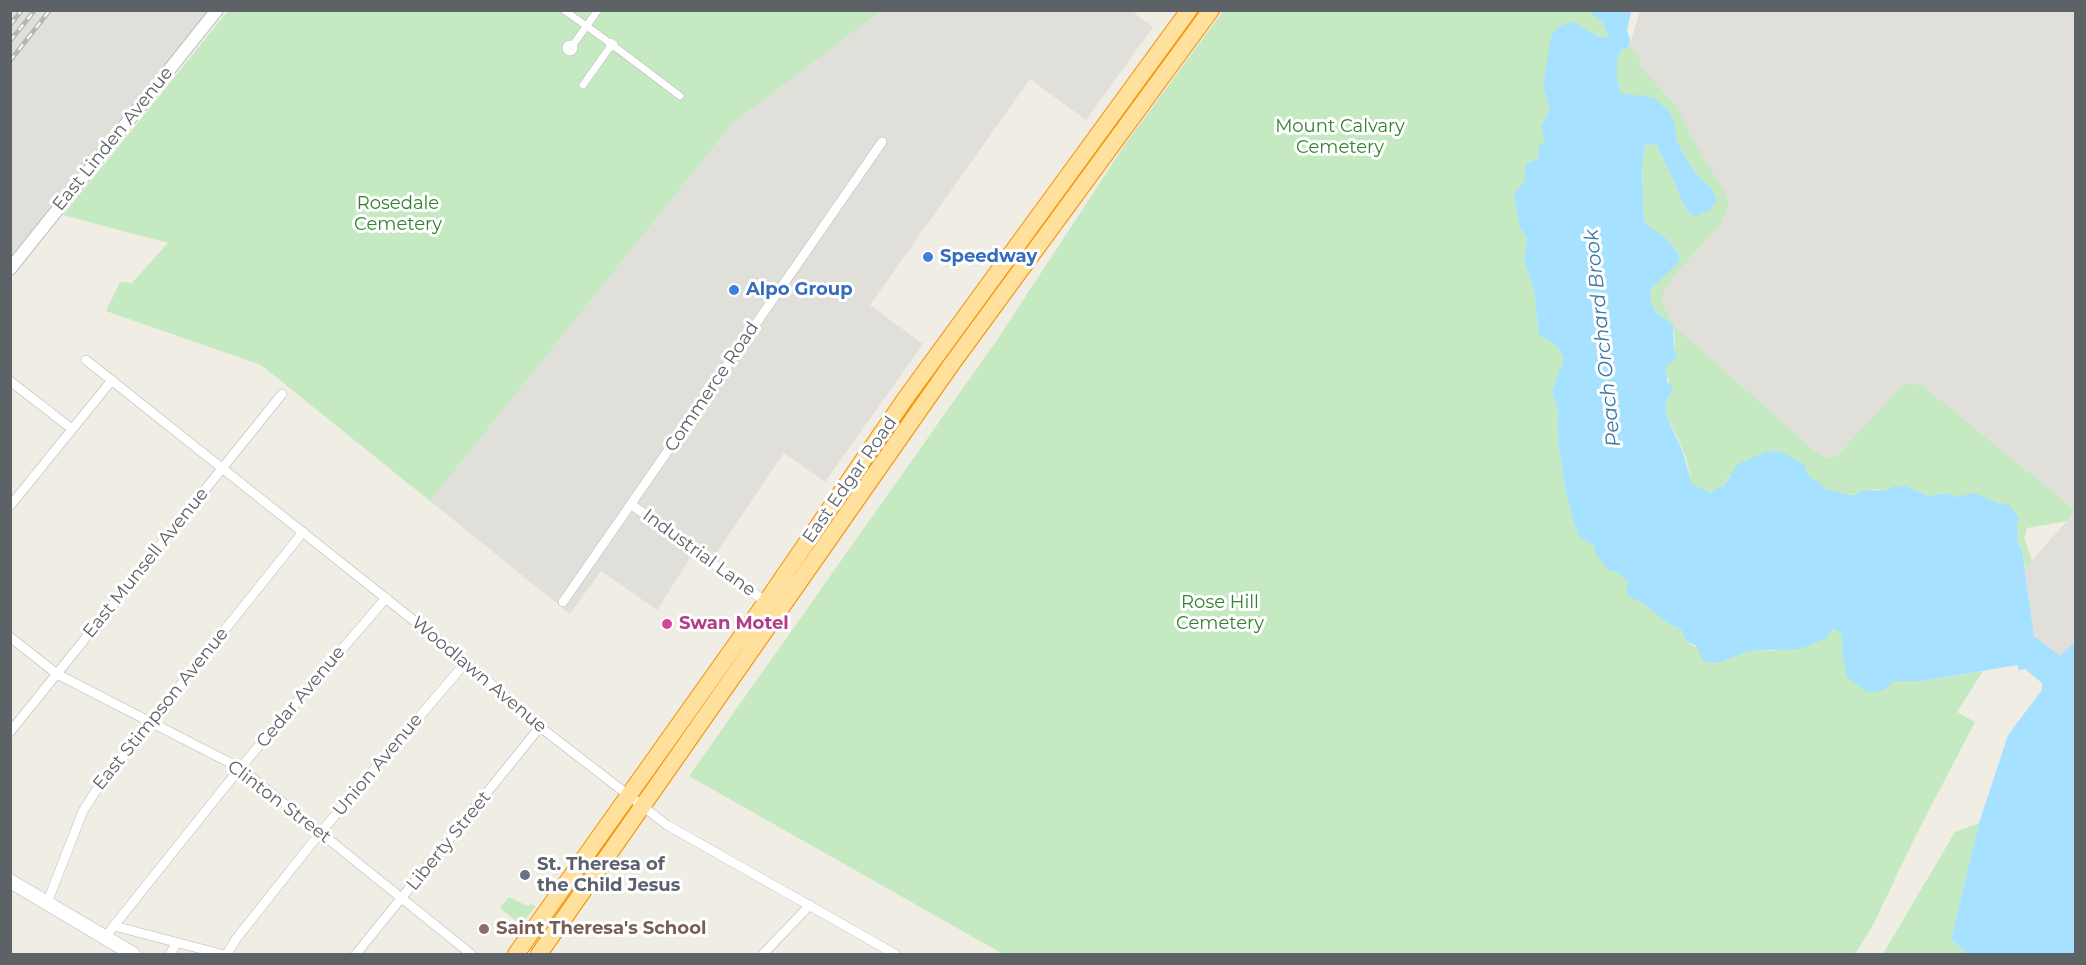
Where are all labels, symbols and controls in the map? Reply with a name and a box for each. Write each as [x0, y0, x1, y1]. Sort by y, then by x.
street label: East Linden Avenue [48, 63, 178, 215]
park label: Mount Calvary Cemetery [1275, 116, 1405, 158]
park label: Rosedale Cemetery [354, 193, 442, 236]
water label: Peach Orchard Brook [1580, 228, 1626, 448]
place label: Speedway [940, 246, 1037, 268]
marker: Speedway [921, 250, 935, 264]
place label: Alpo Group [746, 279, 853, 301]
marker: Alpo Group [727, 283, 741, 297]
street label: Commerce Road [660, 318, 764, 456]
street label: East Edgar Road [798, 413, 902, 547]
street label: East Munsell Avenue [79, 484, 213, 642]
street label: Industrial Lane [638, 505, 760, 601]
park label: Rose Hill Cemetery [1176, 592, 1264, 634]
street label: Woodlawn Avenue [407, 612, 551, 738]
place label: Swan Motel [679, 613, 789, 635]
marker: Swan Motel [660, 617, 674, 631]
street label: East Stimpson Avenue [89, 623, 233, 795]
street label: Cedar Avenue [252, 642, 350, 752]
street label: Union Avenue [329, 709, 427, 821]
street label: Clinton Street [223, 756, 335, 848]
street label: Liberty Street [402, 787, 496, 895]
place label: St. Theresa of the Child Jesus [537, 854, 680, 896]
marker: St. Theresa of the Child Jesus [518, 868, 532, 882]
place label: Saint Theresa's School [496, 918, 706, 940]
marker: Saint Theresa's School [477, 922, 491, 936]

